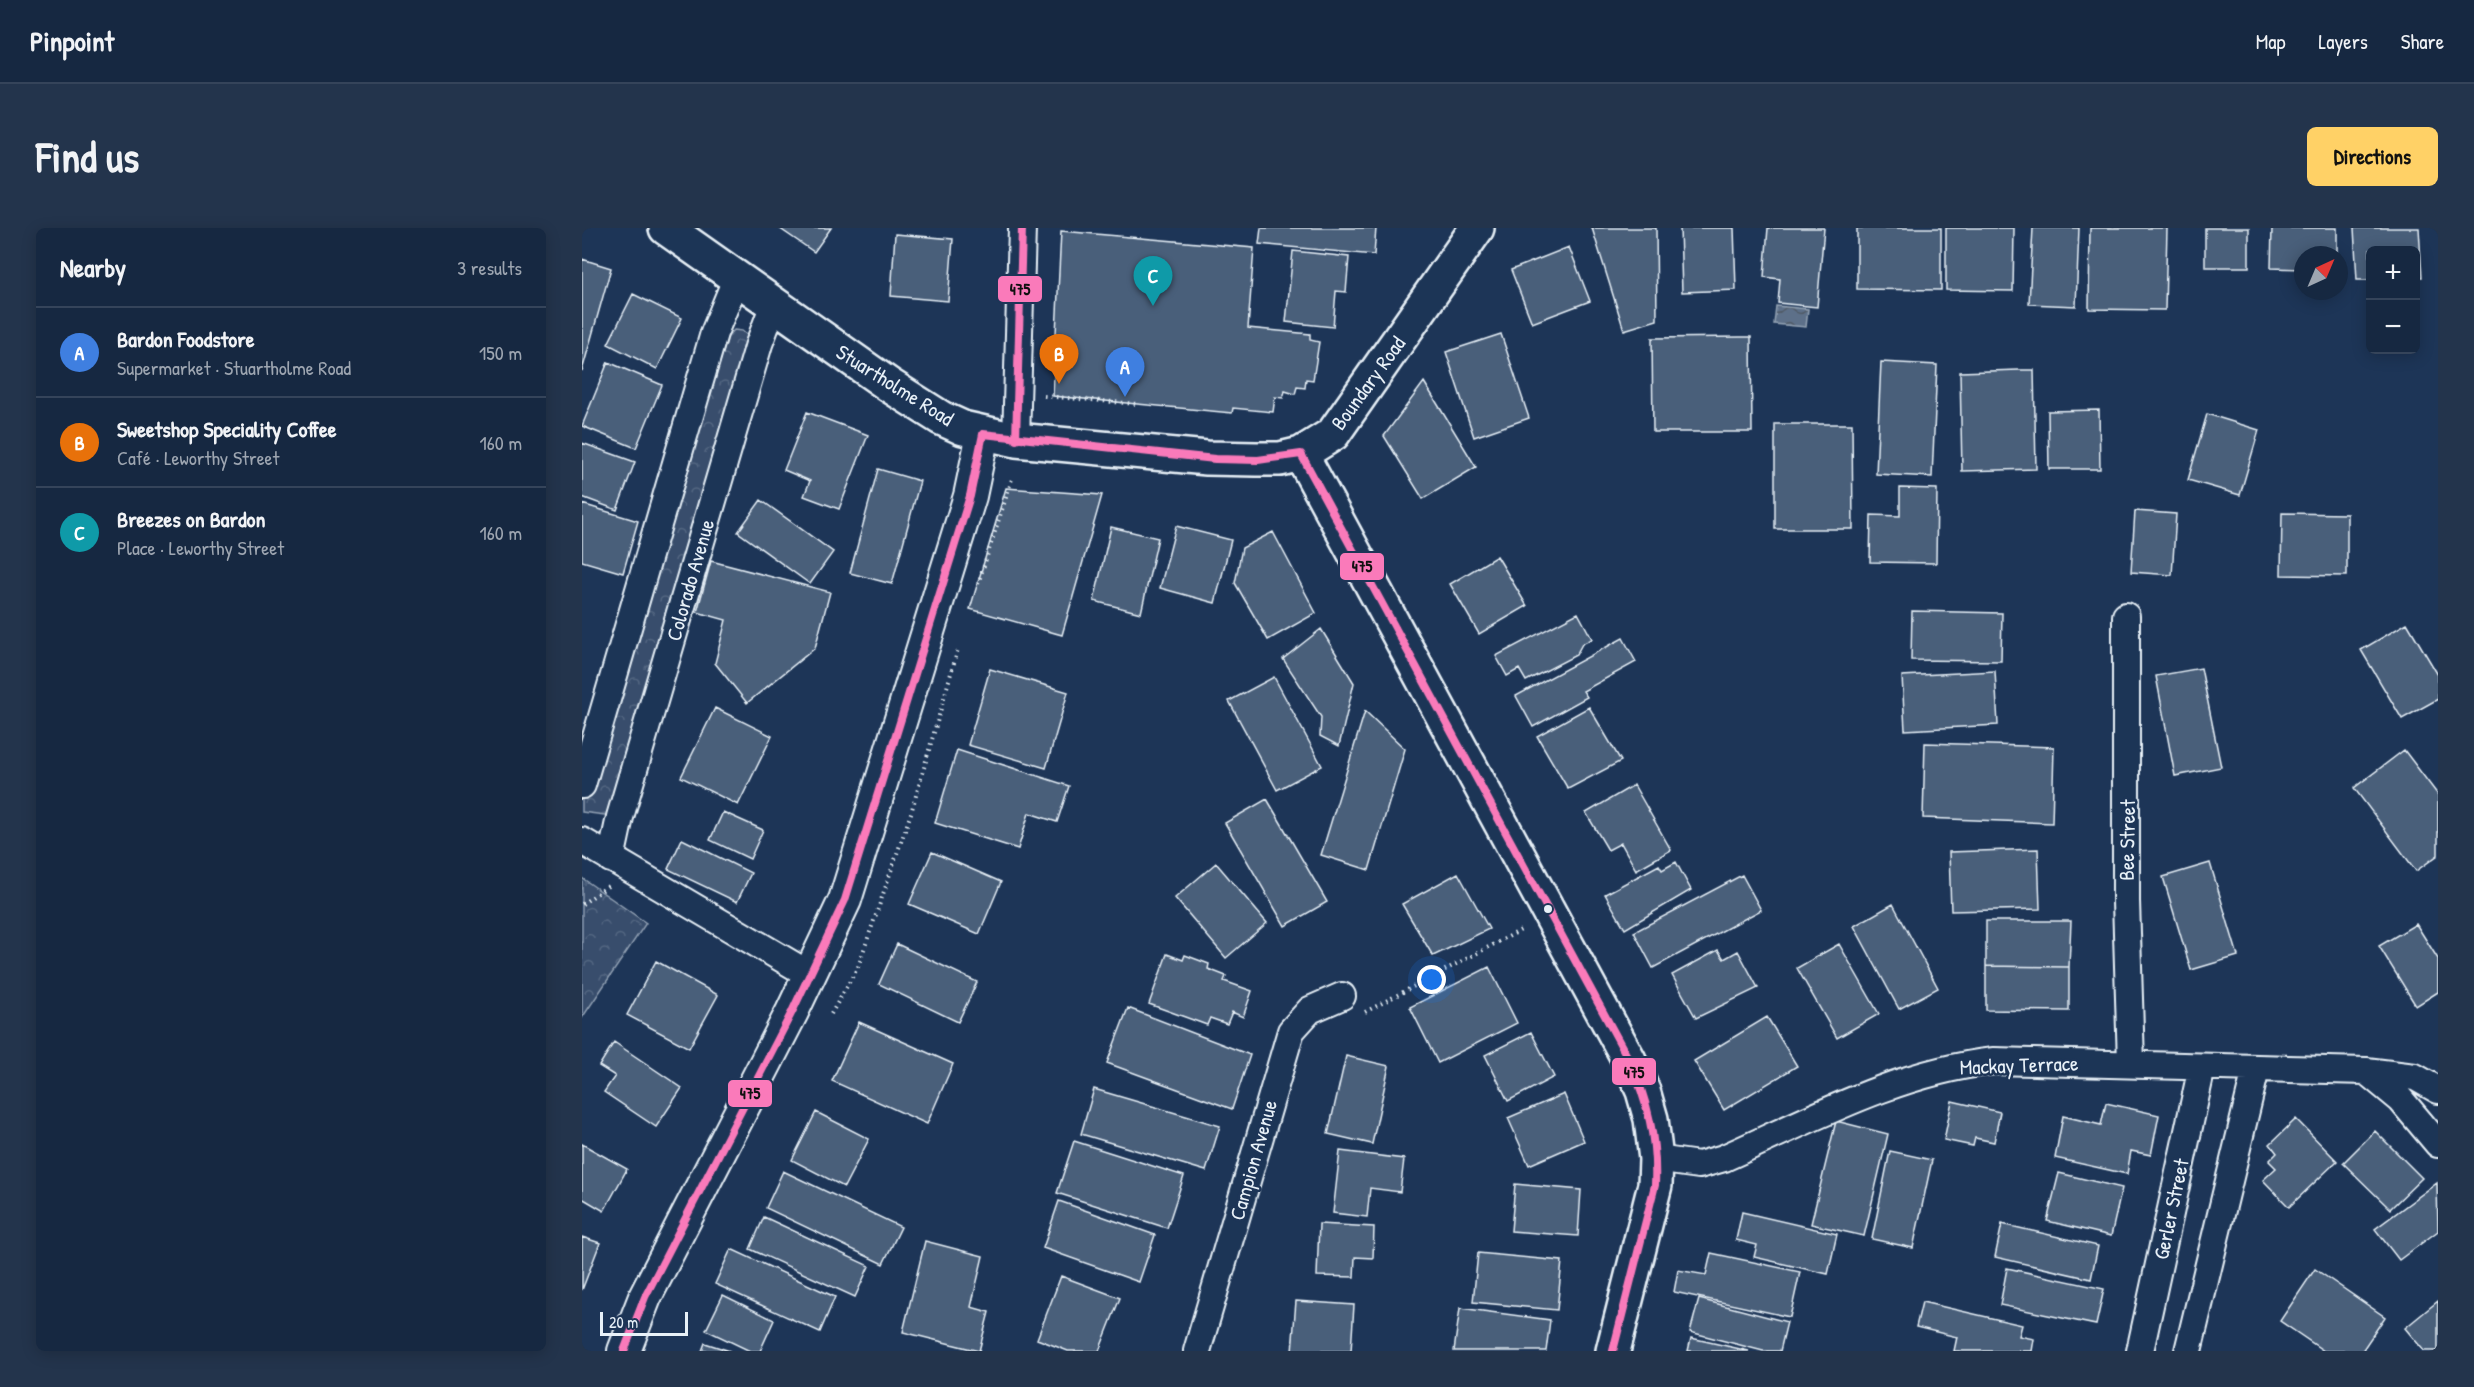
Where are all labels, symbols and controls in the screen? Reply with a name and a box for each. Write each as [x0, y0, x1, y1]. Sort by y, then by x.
text: Pinpoint [30, 22, 114, 60]
text: Map [2256, 27, 2285, 56]
text: Layers [2318, 27, 2368, 56]
text: Share [2401, 27, 2444, 56]
button: Directions [2307, 127, 2438, 186]
text: Find us [36, 128, 139, 185]
north arrow [2294, 246, 2348, 300]
map controls [2366, 246, 2420, 354]
button: + [2366, 246, 2420, 300]
text: Nearby [60, 250, 126, 285]
text: 3 results [457, 254, 522, 281]
pin: C [1134, 256, 1172, 306]
line badge: 475 [997, 275, 1043, 303]
text: 475 [1010, 278, 1031, 300]
button: − [2366, 300, 2420, 354]
text: Bardon Foodstore [117, 324, 254, 354]
street label: Boundary Road [1324, 330, 1412, 436]
pin: B [1040, 334, 1078, 384]
street label: Stuartholme Road [831, 337, 959, 433]
text: A [75, 339, 84, 366]
text: 150 m [479, 339, 522, 366]
pin: A [1106, 348, 1144, 397]
text: Supermarket · Stuartholme Road [117, 354, 351, 381]
text: Sweetshop Speciality Coffee [117, 414, 336, 444]
text: B [74, 429, 85, 456]
text: 160 m [480, 429, 522, 456]
text: Café · Leworthy Street [117, 444, 279, 471]
text: Breezes on Bardon [117, 504, 265, 534]
street label: Colorado Avenue [659, 516, 721, 644]
text: C [74, 519, 85, 546]
text: 160 m [480, 519, 522, 546]
text: Place · Leworthy Street [117, 534, 284, 561]
line badge: 475 [1339, 552, 1385, 581]
text: 475 [1352, 555, 1373, 577]
street label: Bee Street [2112, 798, 2142, 881]
unlabelled marker [1542, 903, 1554, 915]
your location [1417, 965, 1446, 994]
street label: Mackay Terrace [1959, 1048, 2079, 1082]
line badge: 475 [1611, 1057, 1657, 1086]
text: 475 [1624, 1061, 1645, 1083]
line badge: 475 [727, 1079, 773, 1108]
text: 475 [740, 1082, 761, 1104]
street label: Campion Avenue [1222, 1097, 1284, 1223]
street label: Gerler Street [2146, 1155, 2196, 1262]
scale bar [600, 1309, 688, 1336]
text: 20 m [609, 1311, 638, 1333]

